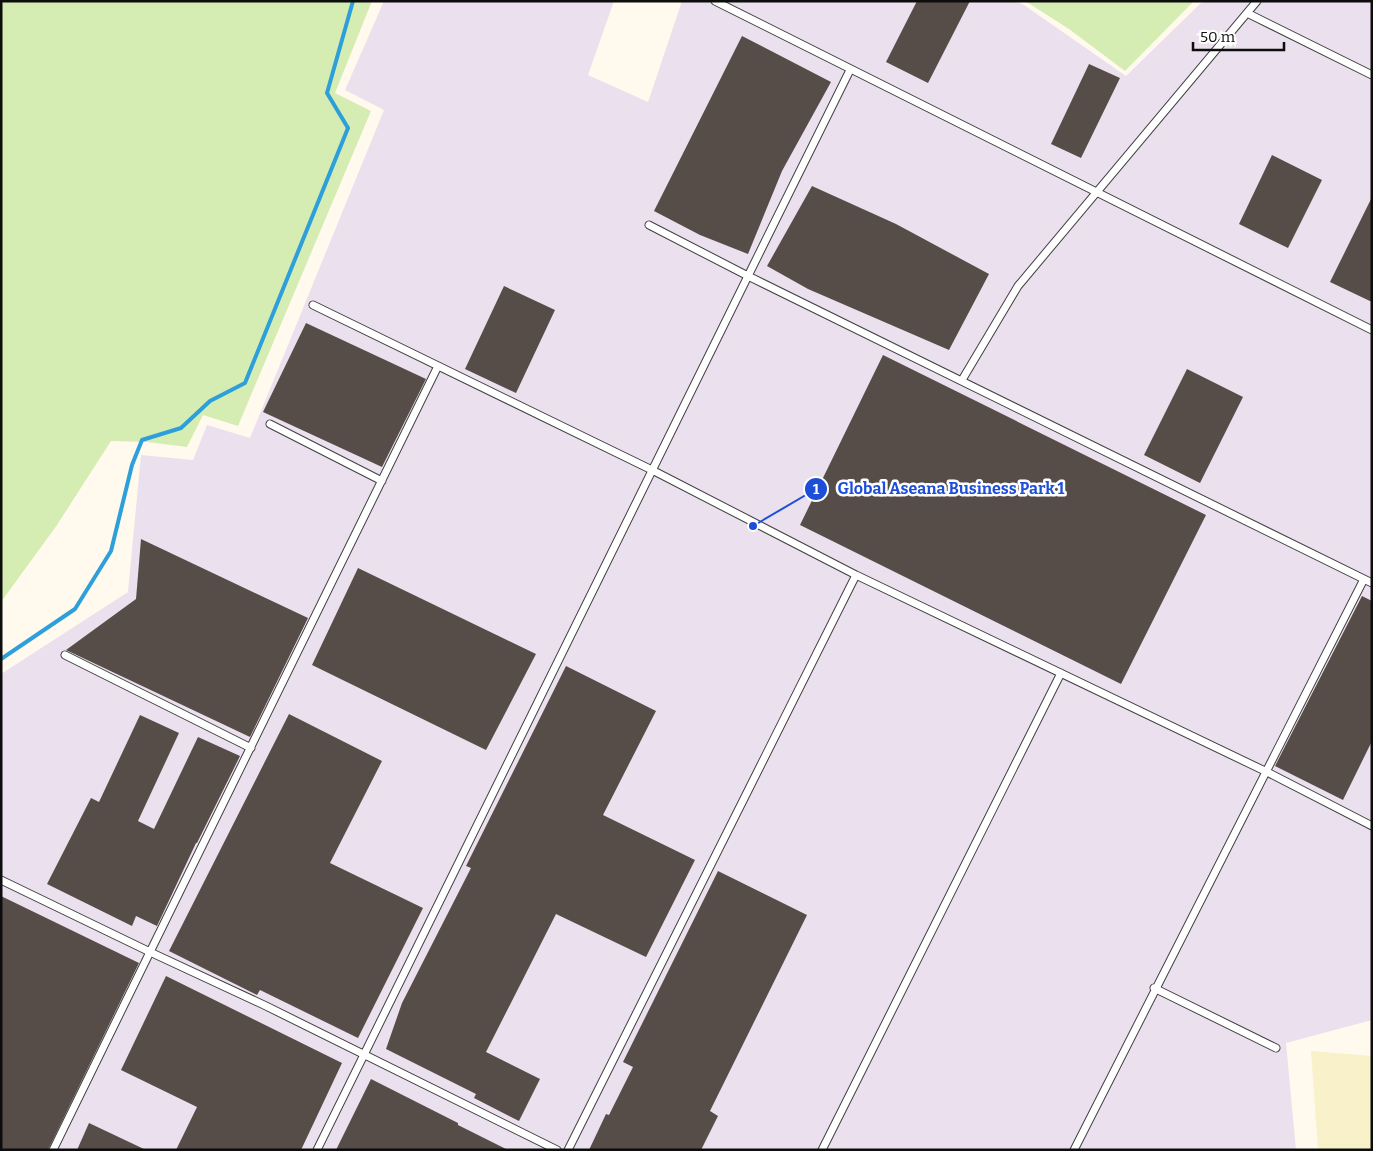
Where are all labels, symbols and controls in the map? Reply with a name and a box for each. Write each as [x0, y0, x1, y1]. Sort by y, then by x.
scale bar [1193, 20, 1284, 52]
text: 50 m [1200, 28, 1236, 46]
callout: Global Aseana Business Park 1 [803, 473, 1075, 504]
text: Global Aseana Business Park 1 [838, 479, 1065, 498]
text: 1 [813, 480, 820, 498]

